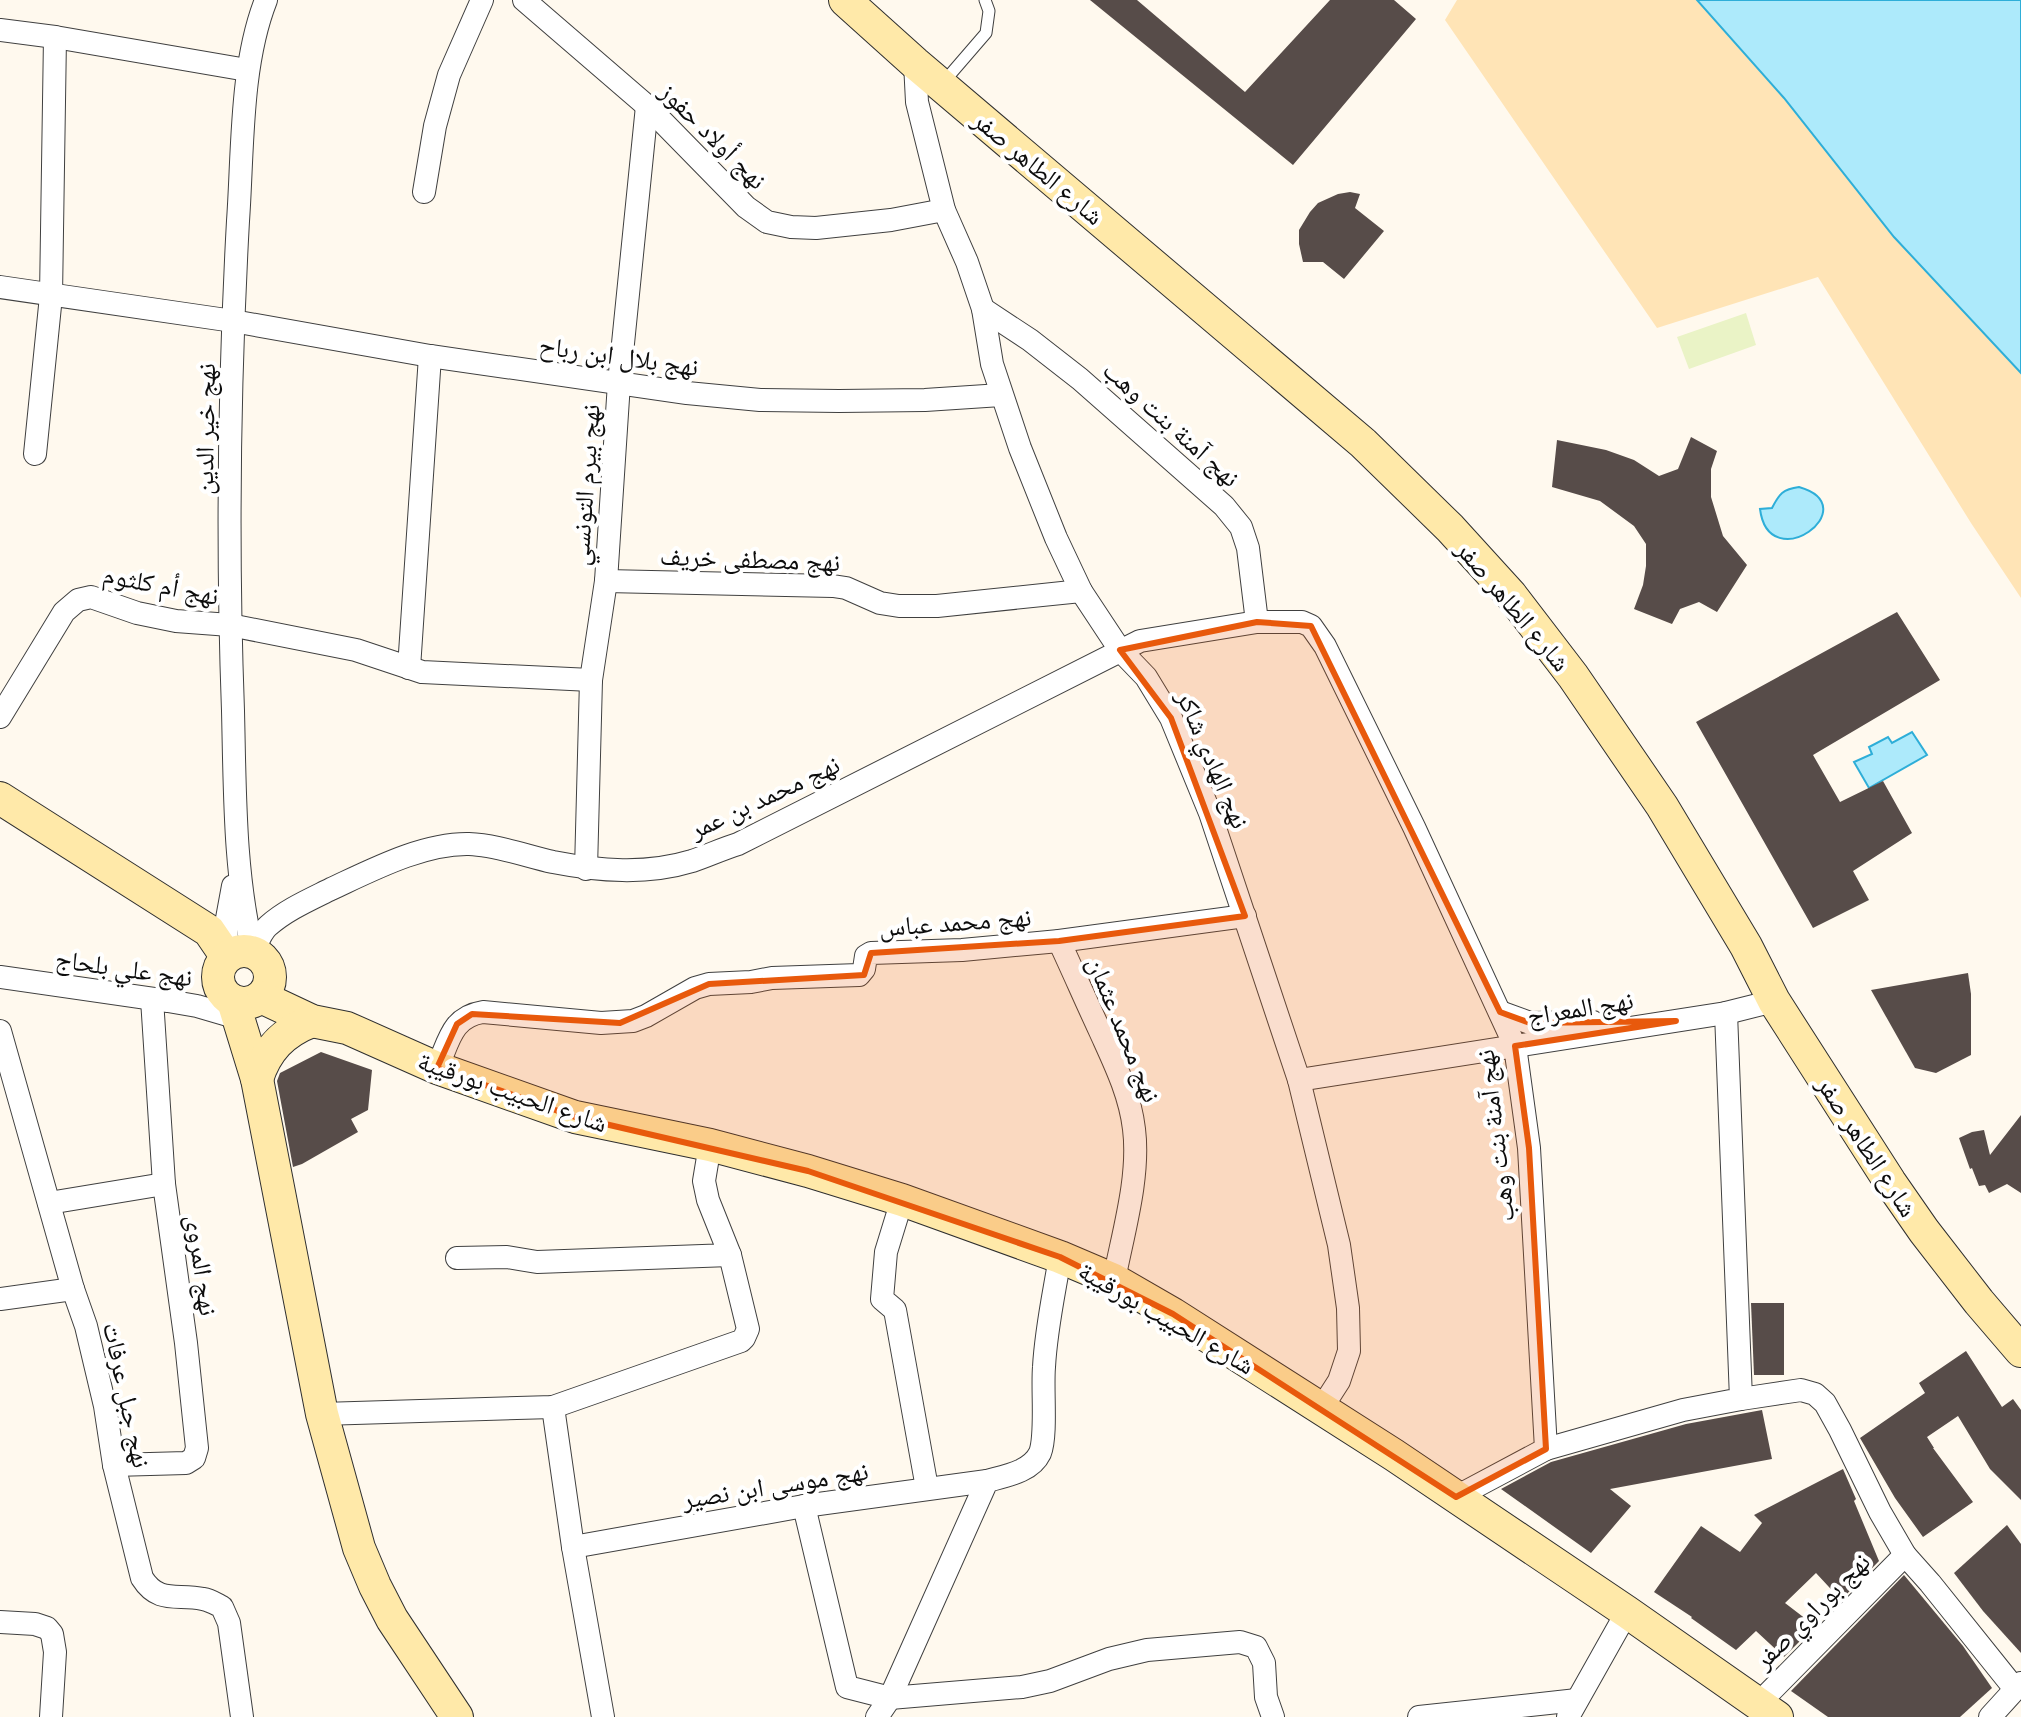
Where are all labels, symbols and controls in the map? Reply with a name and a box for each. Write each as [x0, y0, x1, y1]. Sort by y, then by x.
street label: نهج أولاد حفوز [652, 73, 775, 197]
street label: شارع الطاهر صفر [965, 101, 1112, 232]
street label: نهج بلال ابن رباح [537, 327, 701, 384]
street label: نهج آمنة بنت وهب [1096, 352, 1248, 494]
street label: نهج خير الدين [186, 363, 223, 495]
street label: نهج بيرم التونسي [561, 403, 611, 567]
street label: شارع الطاهر صفر [1448, 531, 1579, 678]
street label: نهج مصطفى خريف [659, 538, 841, 579]
street label: نهج أم كلثوم [100, 556, 222, 614]
street label: نهج الهادي شاكر [1165, 684, 1258, 835]
street label: نهج محمد بن عمر [682, 746, 845, 847]
street label: نهج محمد عباس [878, 899, 1033, 944]
street label: نهج علي بلحاج [53, 941, 195, 998]
street label: نهج محمد عثمان [1079, 951, 1170, 1107]
street label: نهج المعراج [1524, 982, 1636, 1033]
street label: شارع الحبيب بورقيبة [414, 1043, 612, 1139]
street label: نهج آمنة بنت وهب [1467, 1048, 1522, 1224]
street label: شارع الطاهر صفر [1809, 1068, 1926, 1223]
street label: نهج المروى [178, 1212, 227, 1318]
street label: شارع الحبيب بورقيبة [1073, 1253, 1261, 1381]
street label: نهج جبل عرفات [95, 1319, 160, 1471]
street label: نهج موسى ابن نصير [678, 1452, 871, 1517]
street label: نهج بوراوي صفر [1745, 1544, 1880, 1680]

